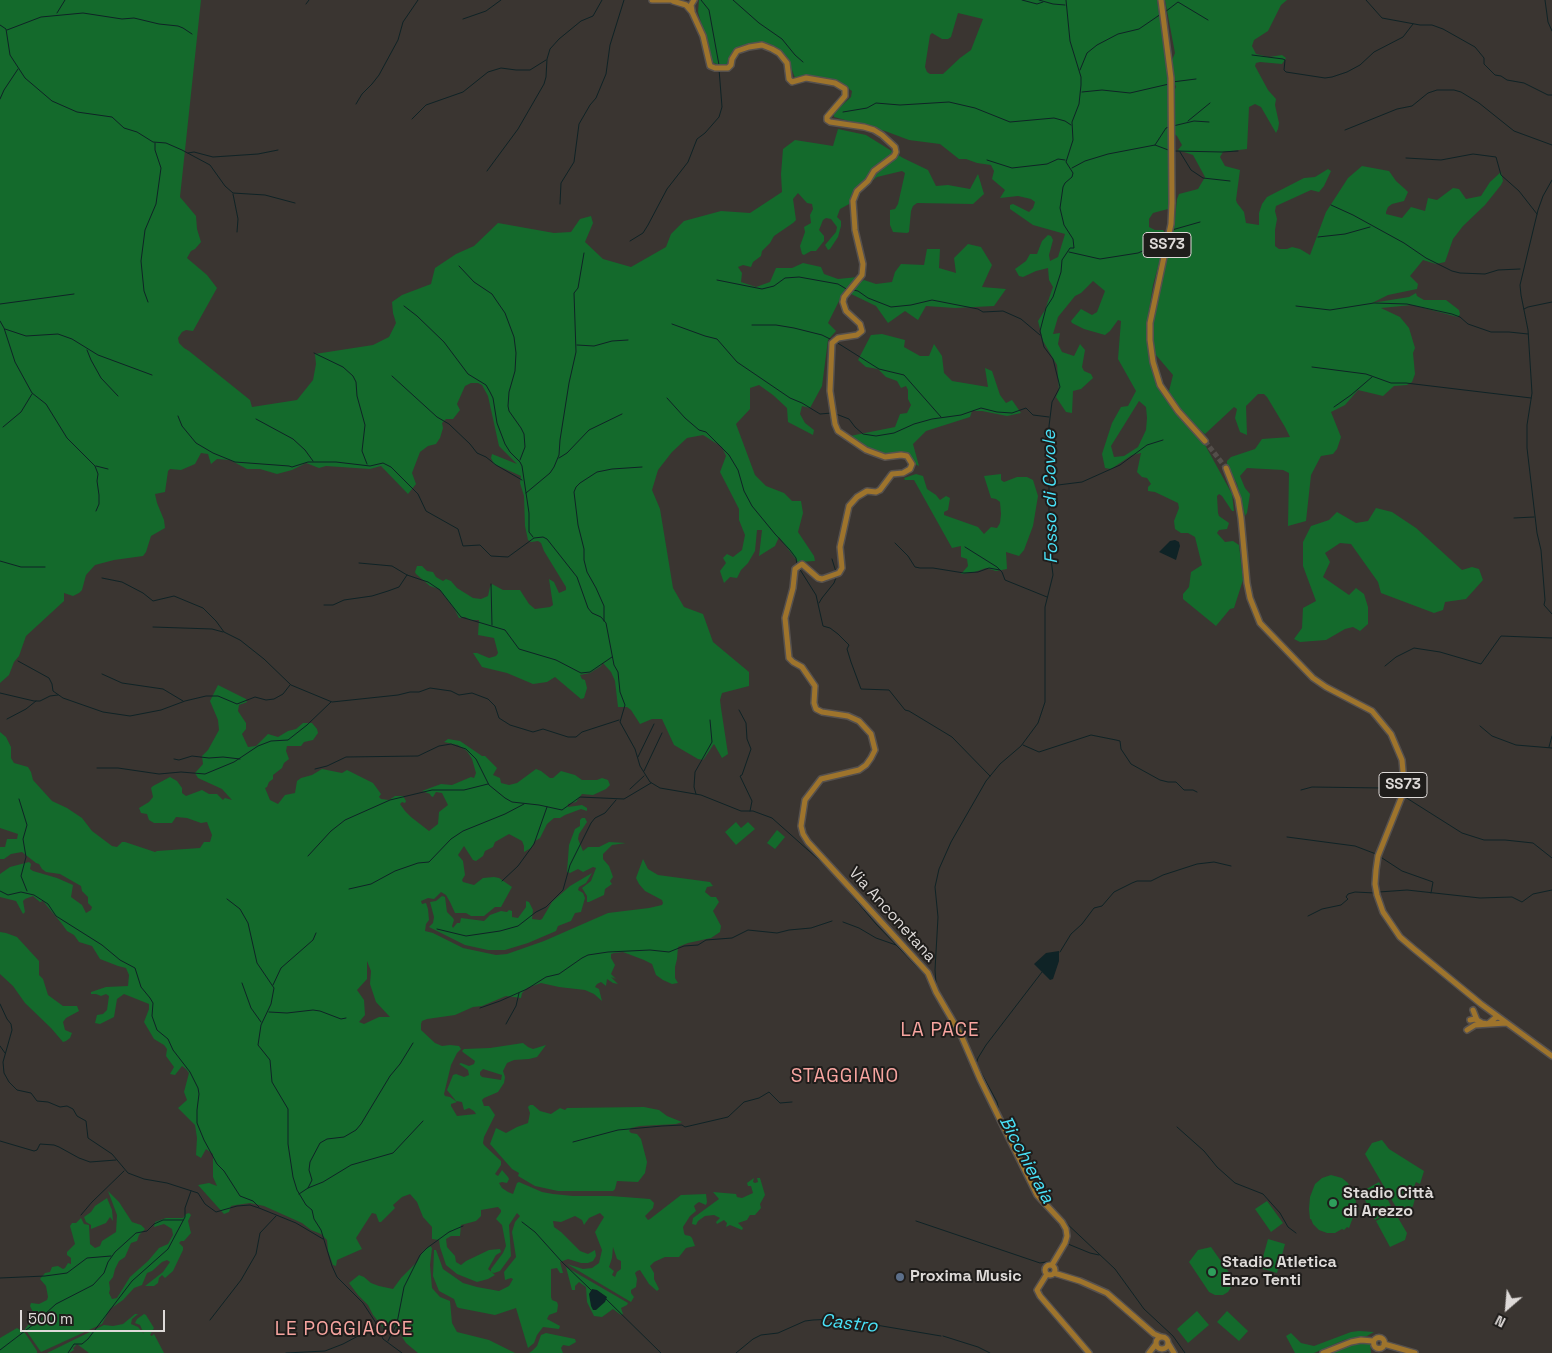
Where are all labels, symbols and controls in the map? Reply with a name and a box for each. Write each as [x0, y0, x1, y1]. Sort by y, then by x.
road number: SS73 [1143, 232, 1191, 258]
water label: Fosso di Covole [1039, 430, 1063, 564]
road number: SS73 [1379, 772, 1427, 798]
street label: Via Anconetana [844, 864, 940, 966]
district label: LA PACE [900, 1020, 980, 1042]
district label: STAGGIANO [790, 1066, 900, 1088]
water label: Bicchieraia [994, 1113, 1058, 1207]
place label: Stadio Città di Arezzo [1343, 1184, 1434, 1222]
marker: Stadio Città di Arezzo [1327, 1197, 1339, 1209]
place label: Stadio Atletica Enzo Tenti [1222, 1253, 1337, 1291]
marker: Stadio Atletica Enzo Tenti [1206, 1266, 1218, 1278]
place label: Proxima Music [910, 1267, 1022, 1287]
marker: Proxima Music [894, 1271, 906, 1283]
north arrow [1482, 1283, 1532, 1333]
scale bar [22, 1300, 168, 1332]
text: 500 m [28, 1309, 73, 1328]
water label: Castro [820, 1310, 878, 1338]
text: N [1492, 1311, 1508, 1332]
district label: LE POGGIACCE [273, 1319, 415, 1341]

